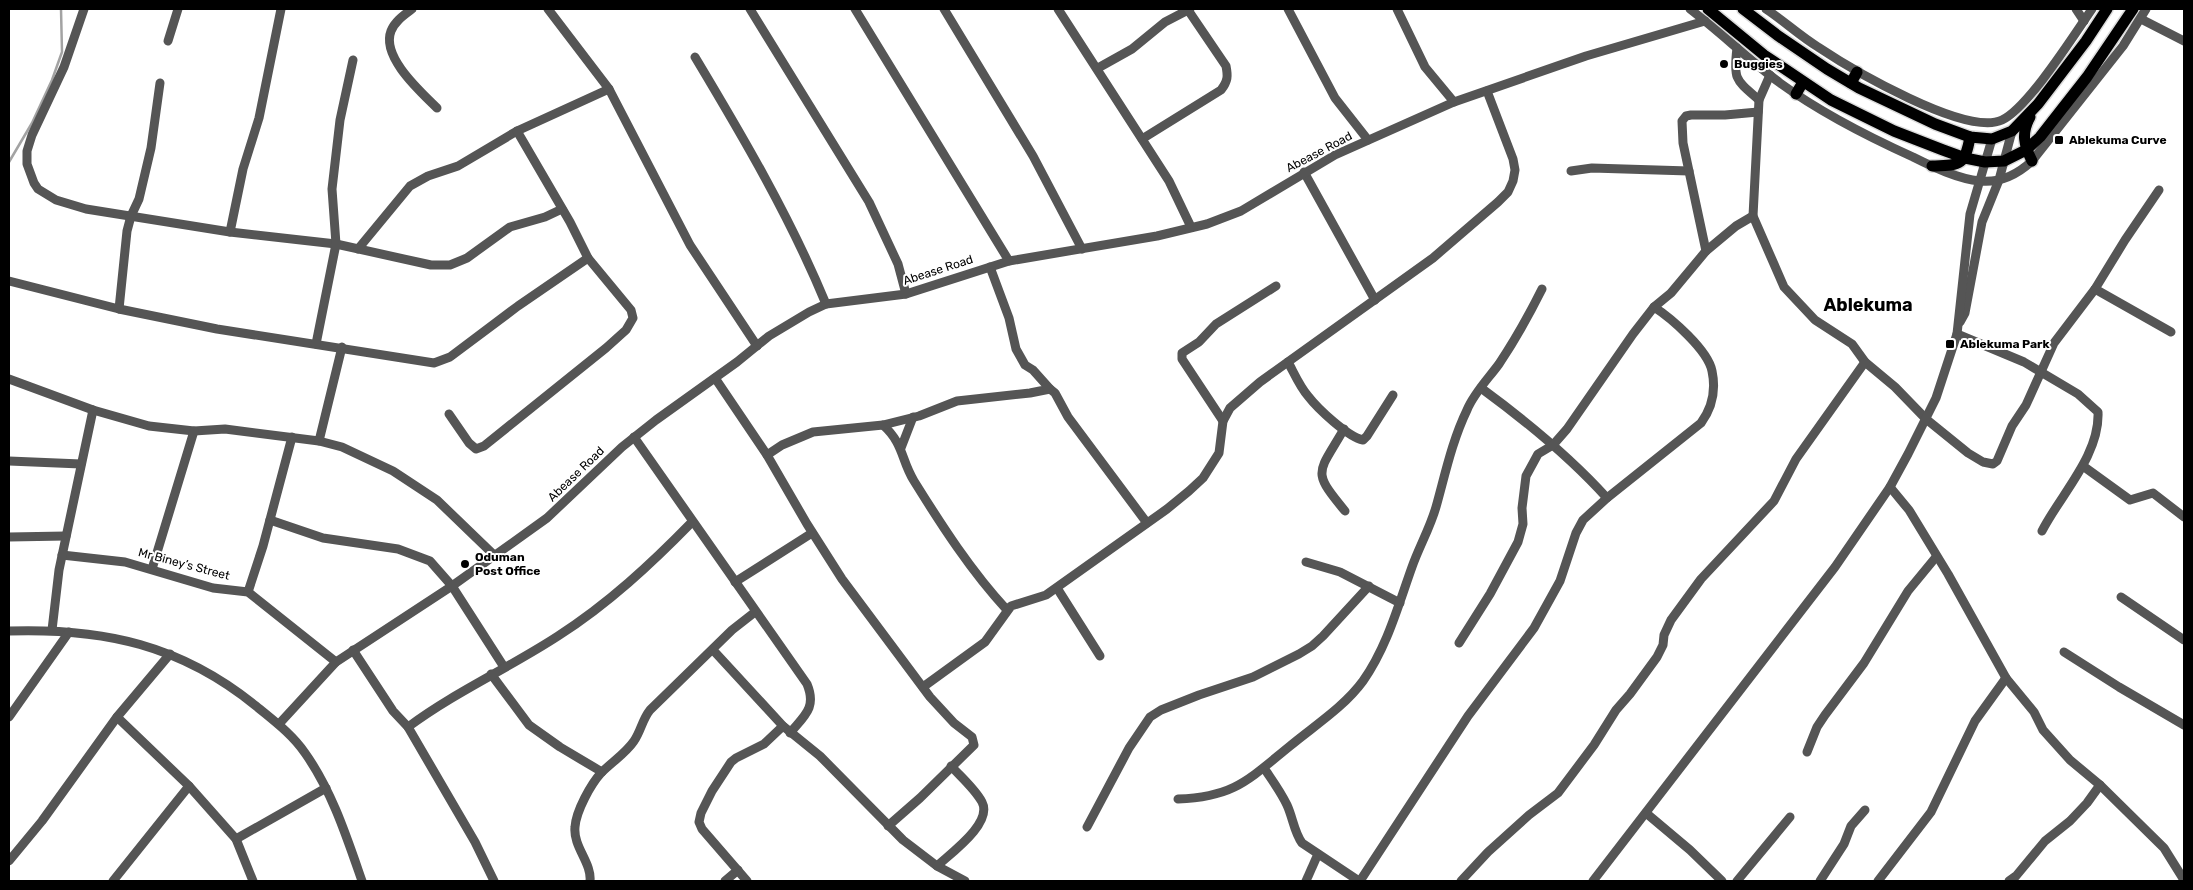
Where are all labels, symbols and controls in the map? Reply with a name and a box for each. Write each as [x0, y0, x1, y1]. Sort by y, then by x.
place label: Buggies [1734, 57, 1783, 71]
marker: Buggies [1718, 58, 1730, 70]
street label: Abease Road [1284, 129, 1354, 175]
place label: Ablekuma Curve [2069, 133, 2167, 147]
marker: Ablekuma Curve [2053, 134, 2065, 146]
street label: Abease Road [901, 252, 975, 288]
district label: Ablekuma [1823, 294, 1913, 316]
place label: Ablekuma Park [1960, 337, 2050, 351]
marker: Ablekuma Park [1944, 338, 1956, 350]
street label: Abease Road [545, 444, 607, 504]
street label: Mr Biney’s Street [137, 545, 232, 583]
place label: Oduman Post Office [475, 550, 540, 578]
marker: Oduman Post Office [459, 558, 471, 570]

